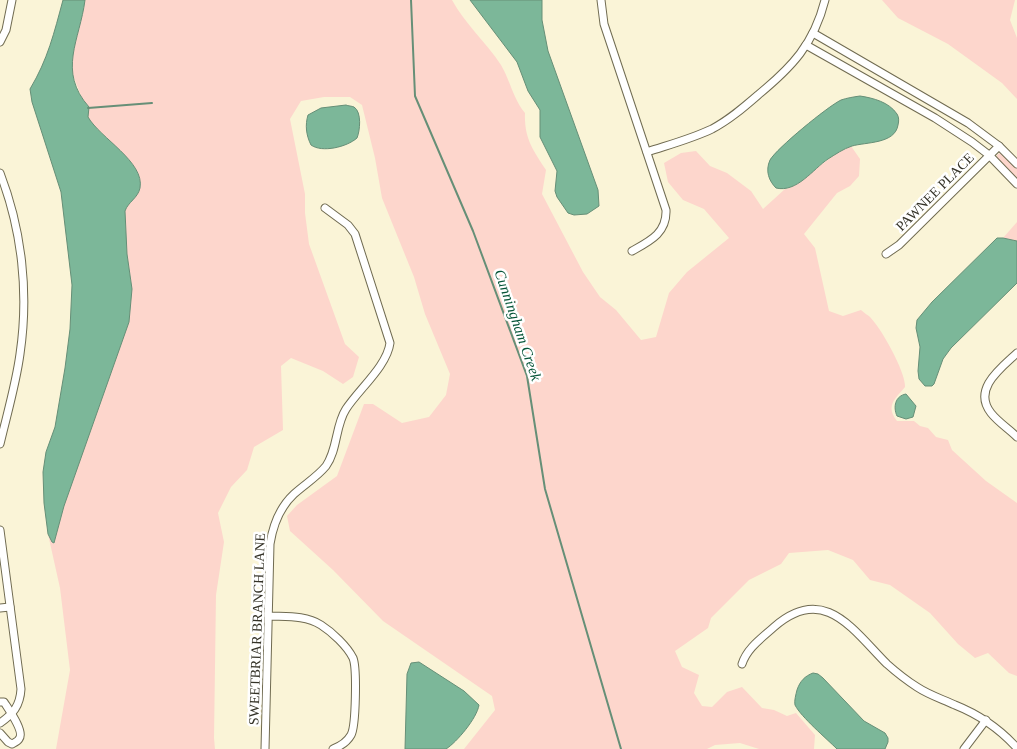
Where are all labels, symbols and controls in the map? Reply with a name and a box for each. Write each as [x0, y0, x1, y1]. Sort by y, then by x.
street label: PAWNEE PLACE [893, 150, 977, 234]
water label: Cunningham Creek [491, 267, 545, 383]
street label: SWEETBRIAR BRANCH LANE [246, 533, 268, 725]

